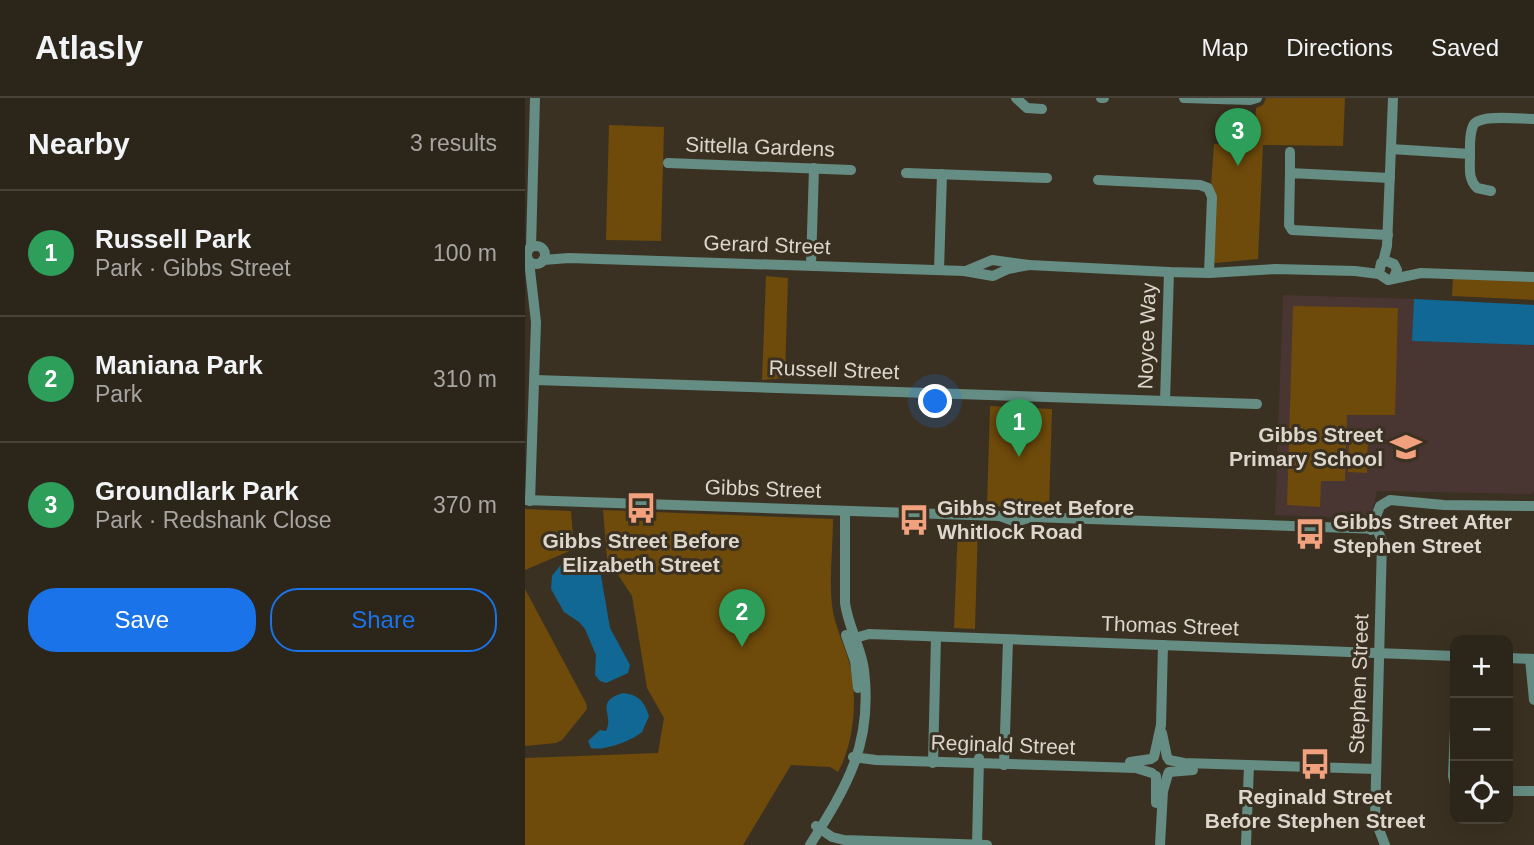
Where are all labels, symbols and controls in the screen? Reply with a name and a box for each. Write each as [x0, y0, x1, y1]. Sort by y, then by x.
text: Atlasly [35, 29, 143, 66]
text: Map [1202, 34, 1248, 61]
text: Directions [1286, 34, 1393, 61]
text: Saved [1431, 34, 1499, 61]
pin: 3 [1215, 108, 1261, 166]
text: Nearby [28, 127, 130, 160]
text: 3 results [410, 130, 497, 156]
street label: Sittella Gardens [685, 132, 835, 161]
text: Russell Park [95, 224, 251, 254]
street label: Gerard Street [703, 231, 831, 258]
text: 1 [45, 240, 57, 266]
text: 100 m [433, 240, 497, 266]
text: Park · Gibbs Street [95, 255, 291, 281]
street label: Noyce Way [1133, 282, 1160, 390]
text: Maniana Park [95, 350, 263, 380]
street label: Russell Street [768, 356, 900, 383]
text: 2 [45, 366, 57, 392]
text: 310 m [433, 366, 497, 392]
text: Park [95, 381, 142, 407]
your location [918, 384, 952, 418]
pin: 1 [996, 399, 1042, 457]
place label: Gibbs Street Primary School [1229, 423, 1383, 470]
school or university icon: Gibbs Street Primary School [1389, 430, 1423, 464]
street label: Gibbs Street [704, 475, 822, 502]
text: Groundlark Park [95, 476, 299, 506]
bus stop icon: Gibbs Street Before Elizabeth Street [624, 491, 658, 525]
text: 3 [45, 492, 57, 518]
text: 370 m [433, 492, 497, 518]
place label: Gibbs Street Before Whitlock Road [937, 496, 1134, 543]
bus stop icon: Gibbs Street Before Whitlock Road [897, 503, 931, 537]
text: Park · Redshank Close [95, 507, 332, 533]
place label: Gibbs Street After Stephen Street [1333, 510, 1512, 557]
bus stop icon: Gibbs Street After Stephen Street [1293, 517, 1327, 551]
place label: Gibbs Street Before Elizabeth Street [542, 529, 740, 576]
button: Save [28, 588, 256, 652]
button: Share [270, 588, 497, 652]
pin: 2 [719, 589, 765, 647]
street label: Thomas Street [1101, 612, 1239, 639]
street label: Stephen Street [1345, 613, 1372, 754]
map controls [1450, 635, 1513, 824]
button: + [1450, 635, 1513, 698]
button: − [1450, 698, 1513, 761]
street label: Reginald Street [930, 730, 1076, 759]
bus stop icon: Reginald Street Before Stephen Street [1298, 747, 1332, 781]
button: locate [1450, 761, 1513, 824]
place label: Reginald Street Before Stephen Street [1205, 785, 1425, 832]

